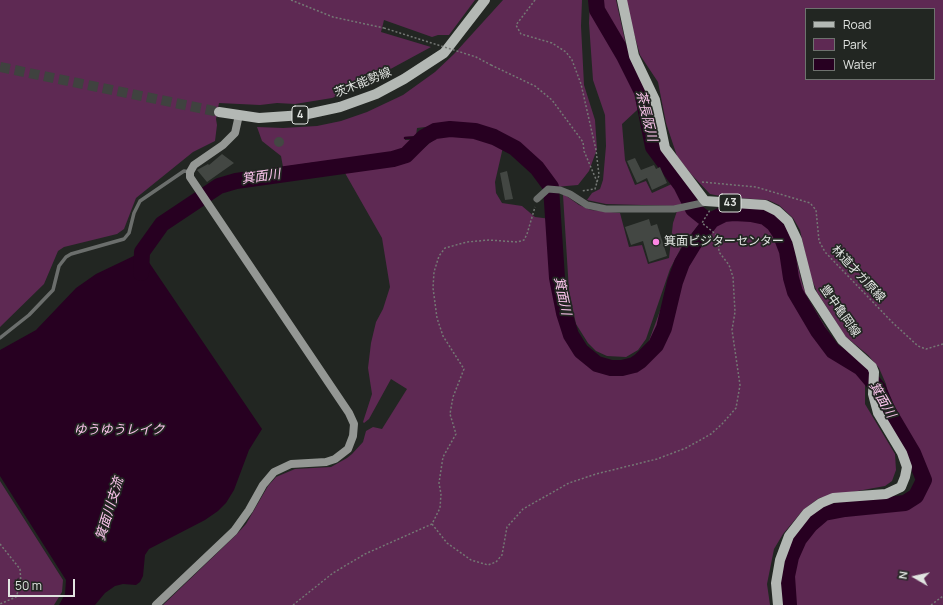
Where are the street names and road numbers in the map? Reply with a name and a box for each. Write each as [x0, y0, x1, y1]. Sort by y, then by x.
street label: 茨木能勢線 [332, 65, 394, 101]
road number: 4 [292, 106, 308, 124]
road number: 43 [719, 194, 741, 212]
street label: 林道才ガ原線 [828, 243, 888, 305]
street label: 豊中亀岡線 [817, 282, 863, 340]

